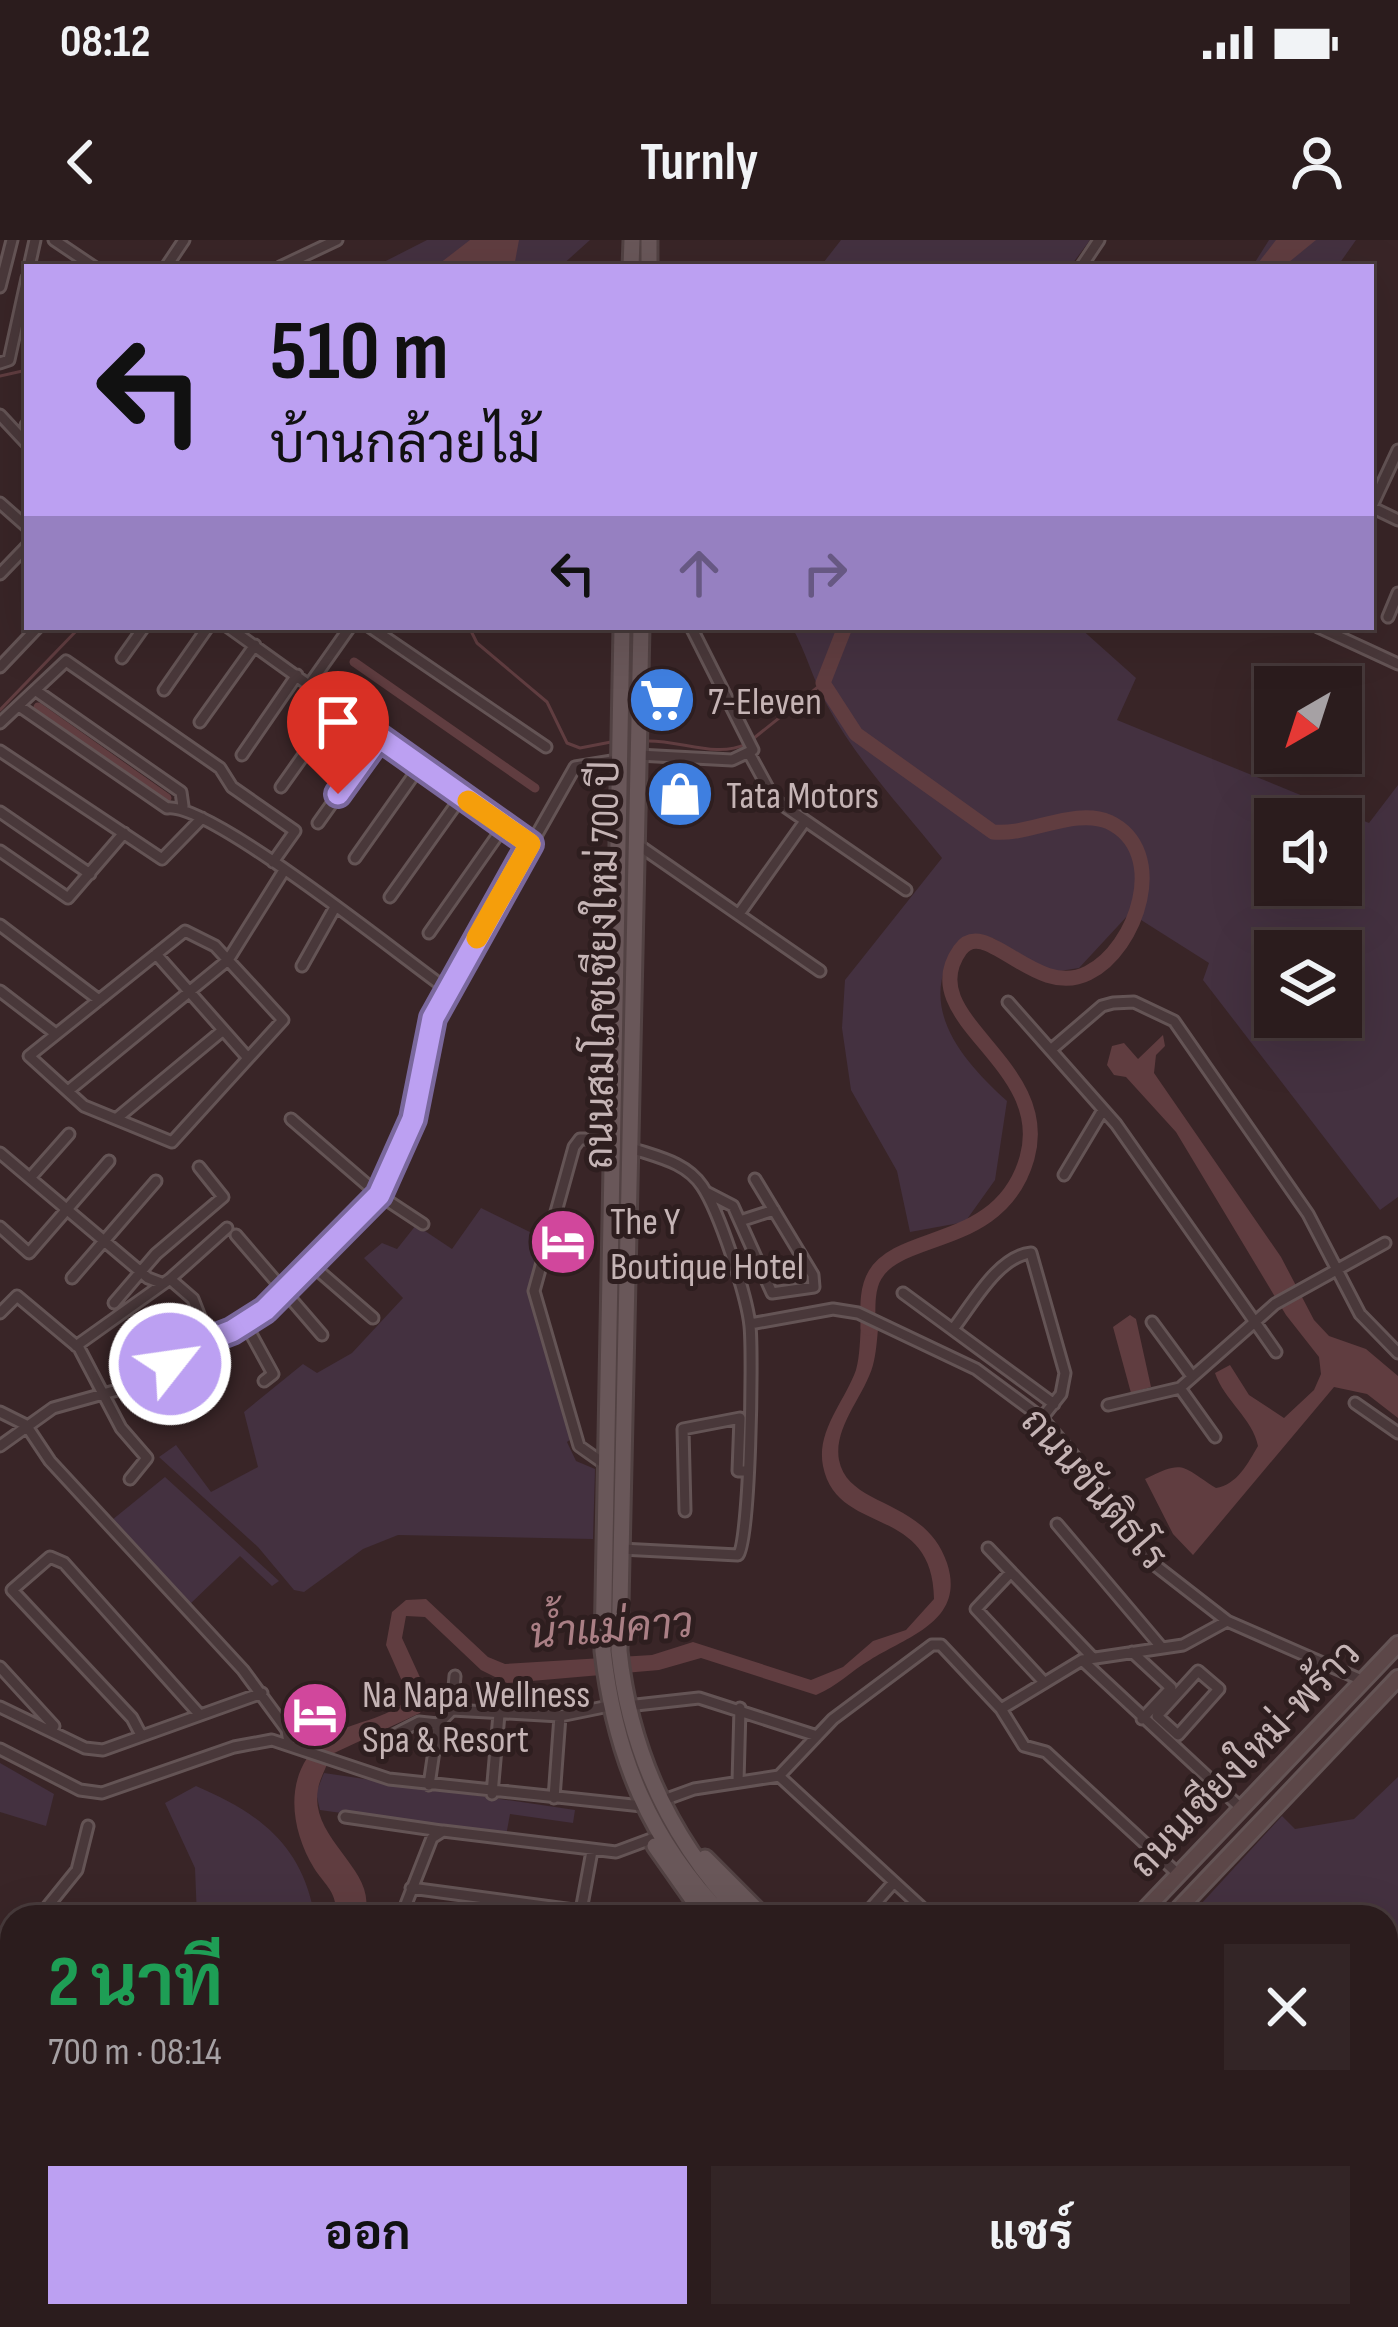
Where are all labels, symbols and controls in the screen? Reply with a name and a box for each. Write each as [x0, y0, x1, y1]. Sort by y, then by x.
text: 08:12 [60, 15, 151, 70]
icon: back [48, 129, 114, 195]
icon: person [1284, 129, 1350, 195]
text: Turnly [640, 130, 758, 195]
text: 510 m [270, 302, 449, 403]
icon: left [72, 312, 228, 468]
text: บ้านกล้วยไม้ [270, 413, 541, 478]
icon: left [540, 540, 606, 606]
icon: ahead [666, 540, 732, 606]
icon: right [792, 540, 858, 606]
supermarket icon: 7-Eleven [627, 665, 697, 735]
north arrow [1254, 666, 1362, 774]
map controls [1254, 666, 1362, 1038]
pin [287, 671, 389, 794]
place label: 7-Eleven [708, 679, 822, 726]
icon: arrive [305, 689, 371, 755]
shop icon: Tata Motors [645, 759, 715, 829]
street label: ถนนสมโภชเชียงใหม่ 700 ปี [572, 760, 631, 1170]
place label: Tata Motors [726, 773, 879, 820]
button: sound [1254, 798, 1362, 906]
button: layers [1254, 930, 1362, 1038]
place label: The Y Boutique Hotel [610, 1199, 804, 1291]
hotel icon: The Y Boutique Hotel [528, 1207, 598, 1277]
position arrow [107, 1301, 233, 1427]
street label: ถนนขันติธโร [1010, 1397, 1179, 1580]
water label: น้ำแม่คาว [526, 1585, 695, 1661]
street label: ถนนเชียงใหม่-พร้าว [1118, 1628, 1371, 1888]
place label: Na Napa Wellness Spa & Resort [362, 1672, 590, 1764]
hotel icon: Na Napa Wellness Spa & Resort [280, 1680, 350, 1750]
text: 2 นาที [48, 1940, 223, 2027]
button: close [1224, 1944, 1350, 2070]
text: 700 m · 08:14 [48, 2029, 221, 2076]
button: ออก [48, 2166, 687, 2304]
button: แชร์ [711, 2166, 1350, 2304]

